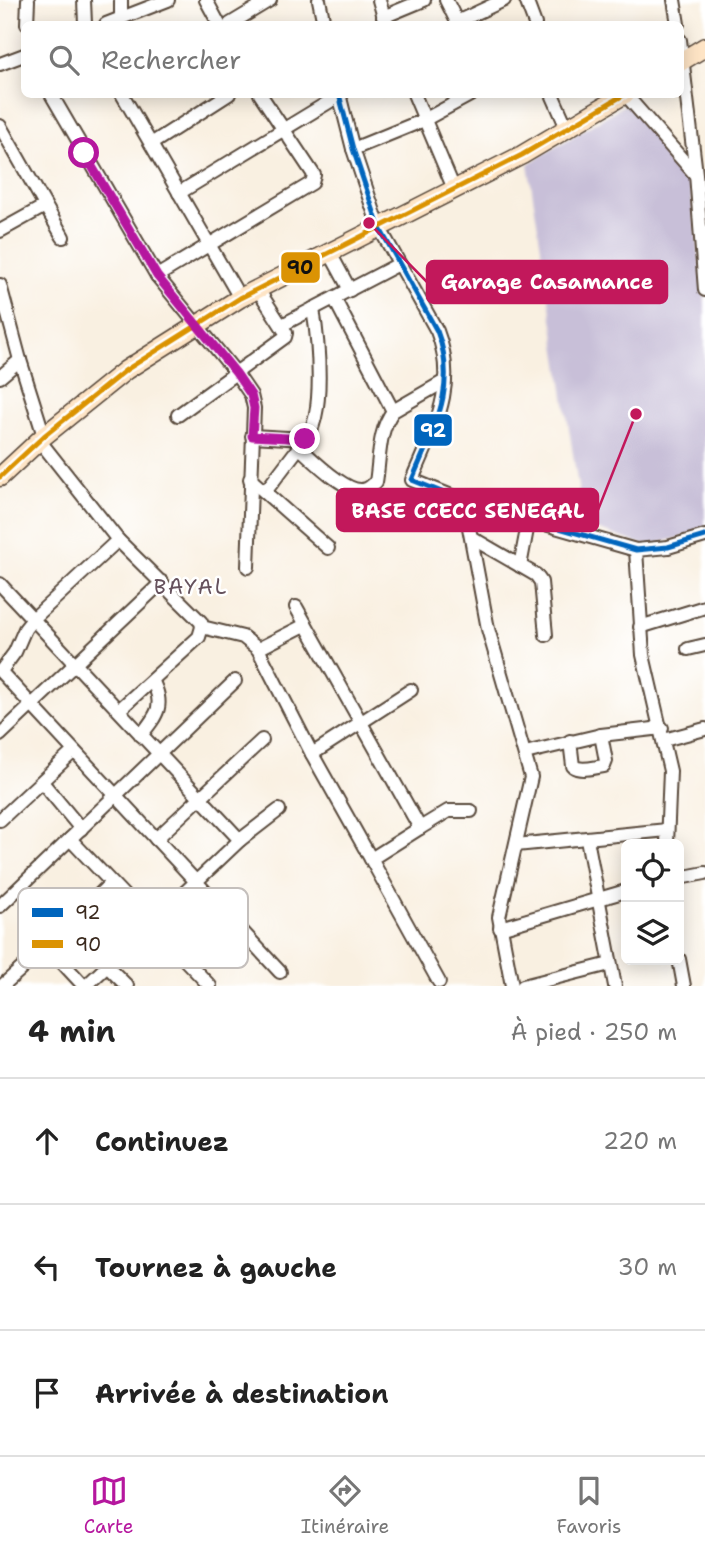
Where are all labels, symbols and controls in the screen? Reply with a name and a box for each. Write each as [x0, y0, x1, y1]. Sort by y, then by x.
search box [21, 21, 684, 98]
icon: search [45, 41, 83, 79]
text: Rechercher [101, 42, 241, 77]
route start [68, 137, 99, 168]
line badge: 90 [280, 251, 321, 284]
text: 90 [287, 255, 313, 280]
callout: Garage Casamance [427, 261, 667, 303]
text: Garage Casamance [441, 268, 653, 296]
line badge: 92 [413, 413, 453, 447]
text: 92 [420, 418, 446, 443]
route end [289, 423, 320, 454]
callout: BASE CCECC SENEGAL [337, 489, 598, 531]
text: BASE CCECC SENEGAL [352, 497, 584, 525]
district label: BAYAL [154, 573, 228, 601]
map controls [621, 839, 684, 965]
button: locate [621, 839, 684, 902]
legend [18, 888, 248, 968]
text: 92 [75, 900, 101, 925]
button: layers [621, 902, 684, 965]
text: 90 [75, 932, 101, 957]
text: 4 min [28, 1011, 115, 1052]
text: À pied · 250 m [511, 1017, 677, 1047]
icon: ahead [28, 1122, 66, 1160]
text: Continuez [95, 1124, 229, 1159]
text: 220 m [603, 1126, 677, 1156]
icon: left [28, 1248, 66, 1286]
text: Tournez à gauche [95, 1250, 337, 1285]
text: 30 m [618, 1252, 677, 1282]
icon: arrive [28, 1374, 66, 1412]
text: Arrivée à destination [95, 1376, 389, 1411]
tab: Carte [84, 1472, 134, 1539]
tab: Itinéraire [301, 1472, 389, 1539]
tab: Favoris [556, 1472, 621, 1539]

